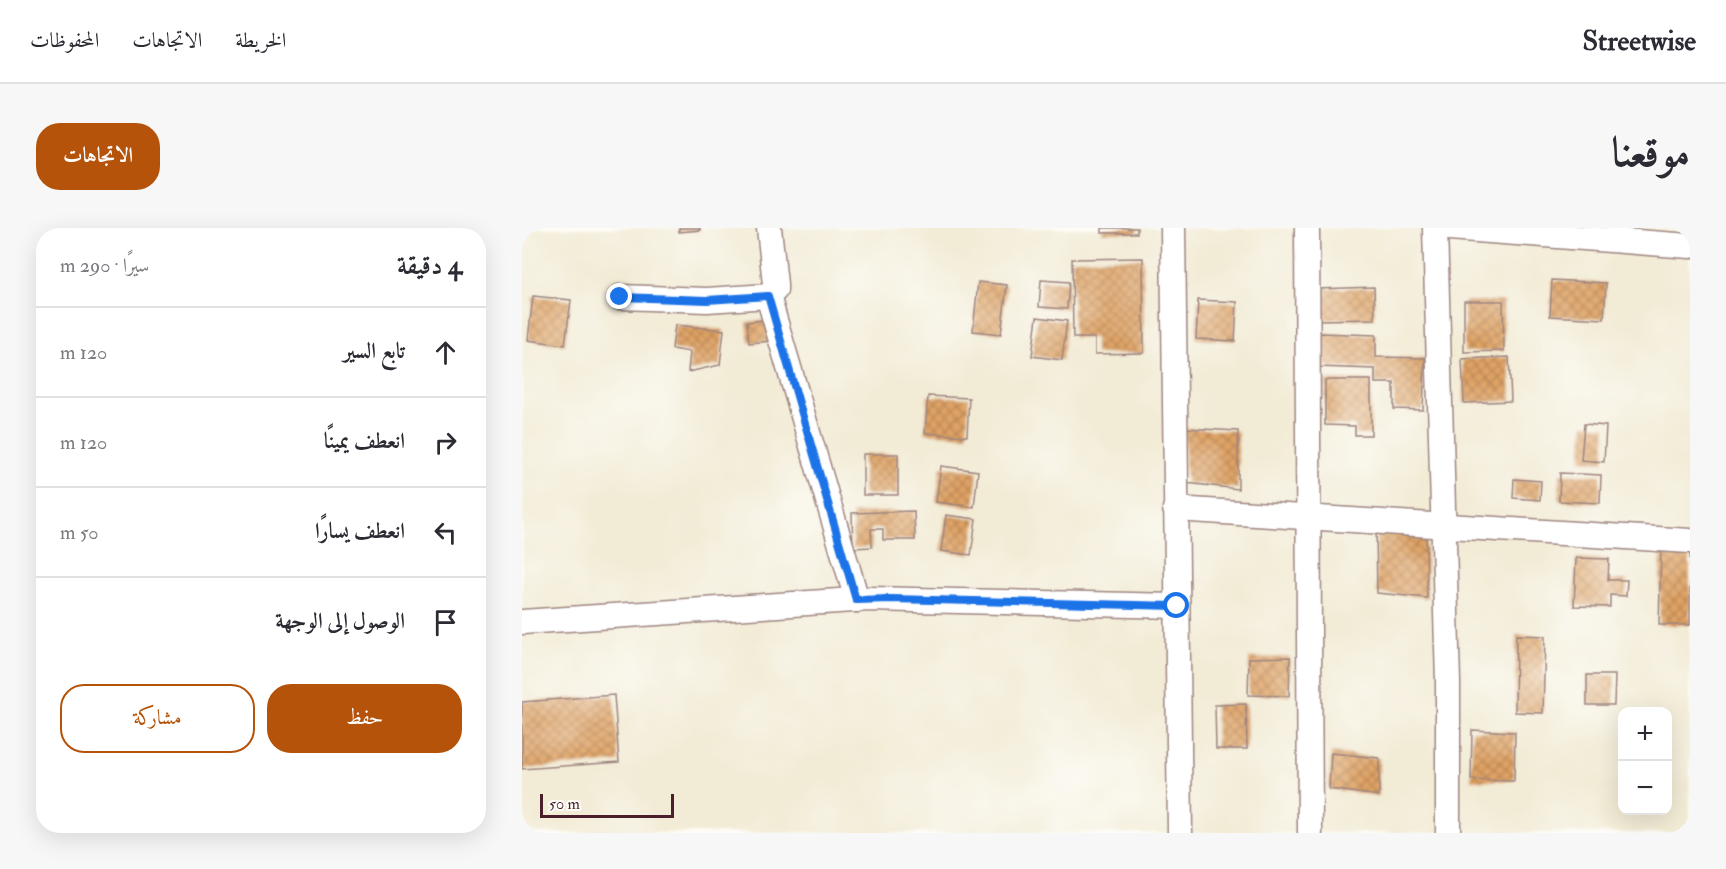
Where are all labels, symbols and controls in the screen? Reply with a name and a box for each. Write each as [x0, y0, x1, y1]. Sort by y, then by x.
text: Streetwise [1583, 24, 1696, 59]
text: المحفوظات [30, 27, 99, 54]
text: الاتجاهات [132, 27, 202, 54]
text: الخريطة [235, 27, 286, 54]
button: الاتجاهات [36, 123, 160, 190]
text: موقعنا [1612, 127, 1690, 179]
text: 4 دقيقة [397, 250, 462, 282]
text: سيرًا · 290 m [60, 253, 149, 278]
route end [606, 283, 632, 309]
icon: ahead [429, 336, 462, 369]
text: تابع السير [343, 337, 405, 365]
text: 120 m [60, 340, 107, 365]
icon: right [429, 426, 462, 459]
text: انعطف يمينًا [324, 427, 405, 455]
text: 120 m [60, 430, 107, 455]
icon: left [429, 516, 462, 549]
text: انعطف يسارًا [315, 517, 405, 545]
text: 50 m [60, 520, 99, 545]
route start [1163, 592, 1189, 618]
icon: arrive [429, 606, 462, 639]
text: الوصول إلى الوجهة [275, 607, 405, 635]
button: مشاركة [60, 684, 255, 753]
button: حفظ [267, 684, 462, 753]
map controls [1618, 707, 1672, 815]
button: + [1618, 707, 1672, 761]
button: − [1618, 761, 1672, 815]
scale bar [540, 791, 674, 818]
text: 50 m [549, 794, 580, 814]

